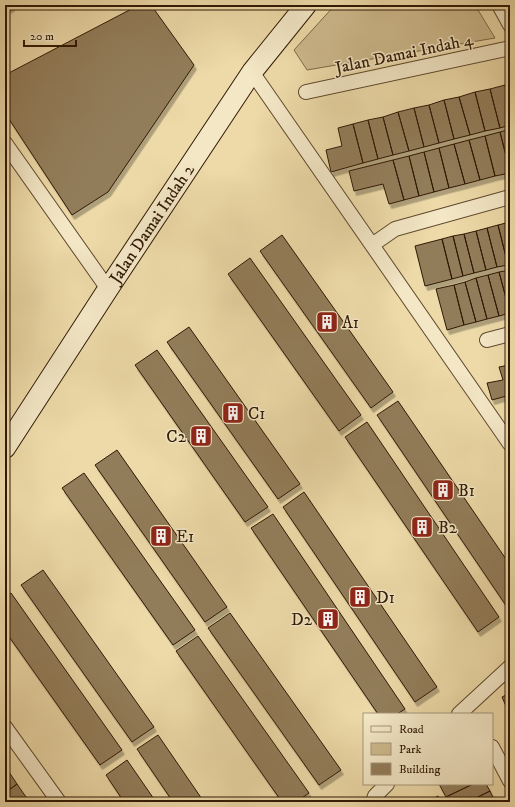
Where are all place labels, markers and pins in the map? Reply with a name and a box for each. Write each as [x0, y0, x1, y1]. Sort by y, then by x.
building icon: A1 [314, 309, 340, 335]
place label: A1 [342, 312, 359, 334]
building icon: C1 [220, 400, 246, 426]
place label: C1 [248, 403, 266, 425]
building icon: C2 [188, 423, 214, 449]
place label: C2 [166, 426, 187, 448]
building icon: B1 [430, 477, 456, 503]
place label: B1 [458, 480, 475, 502]
building icon: B2 [409, 514, 435, 540]
place label: B2 [438, 517, 458, 539]
building icon: E1 [148, 523, 174, 549]
place label: E1 [176, 526, 194, 548]
building icon: D1 [347, 584, 373, 610]
place label: D1 [376, 587, 395, 609]
building icon: D2 [315, 606, 341, 632]
place label: D2 [291, 609, 313, 631]

